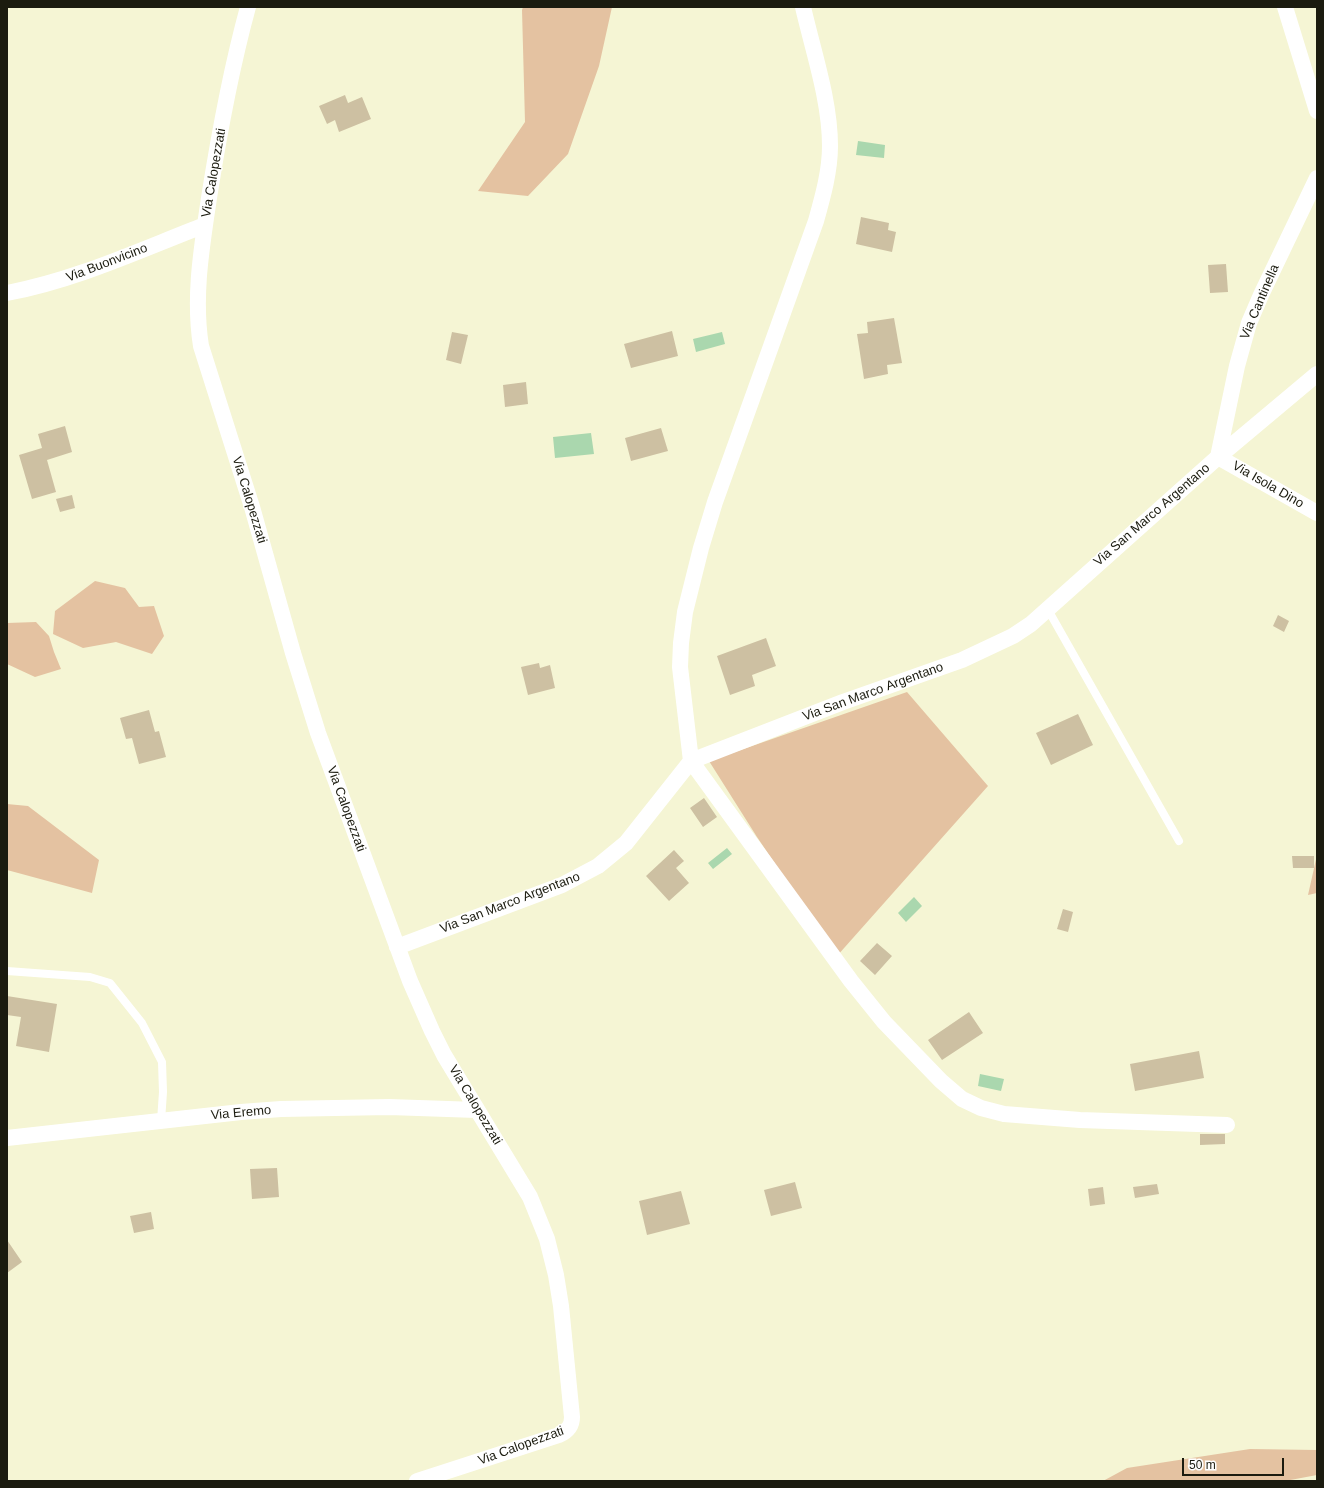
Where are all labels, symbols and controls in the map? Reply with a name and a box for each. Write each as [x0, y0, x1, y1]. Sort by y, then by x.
street label: Via Calopezzati [198, 127, 230, 219]
street label: Via Buonvicino [64, 240, 150, 286]
street label: Via Cantinella [1237, 262, 1283, 342]
street label: Via Calopezzati [228, 455, 270, 545]
street label: Via Isola Dino [1229, 458, 1307, 512]
street label: Via San Marco Argentano [1091, 460, 1213, 570]
street label: Via San Marco Argentano [800, 659, 946, 725]
street label: Via Calopezzati [323, 764, 369, 854]
street label: Via San Marco Argentano [438, 869, 582, 937]
street label: Via Calopezzati [445, 1062, 505, 1148]
street label: Via Eremo [210, 1103, 272, 1123]
street label: Via Calopezzati [476, 1423, 566, 1469]
scale bar [1184, 1450, 1286, 1476]
text: 50 m [1189, 1458, 1216, 1472]

